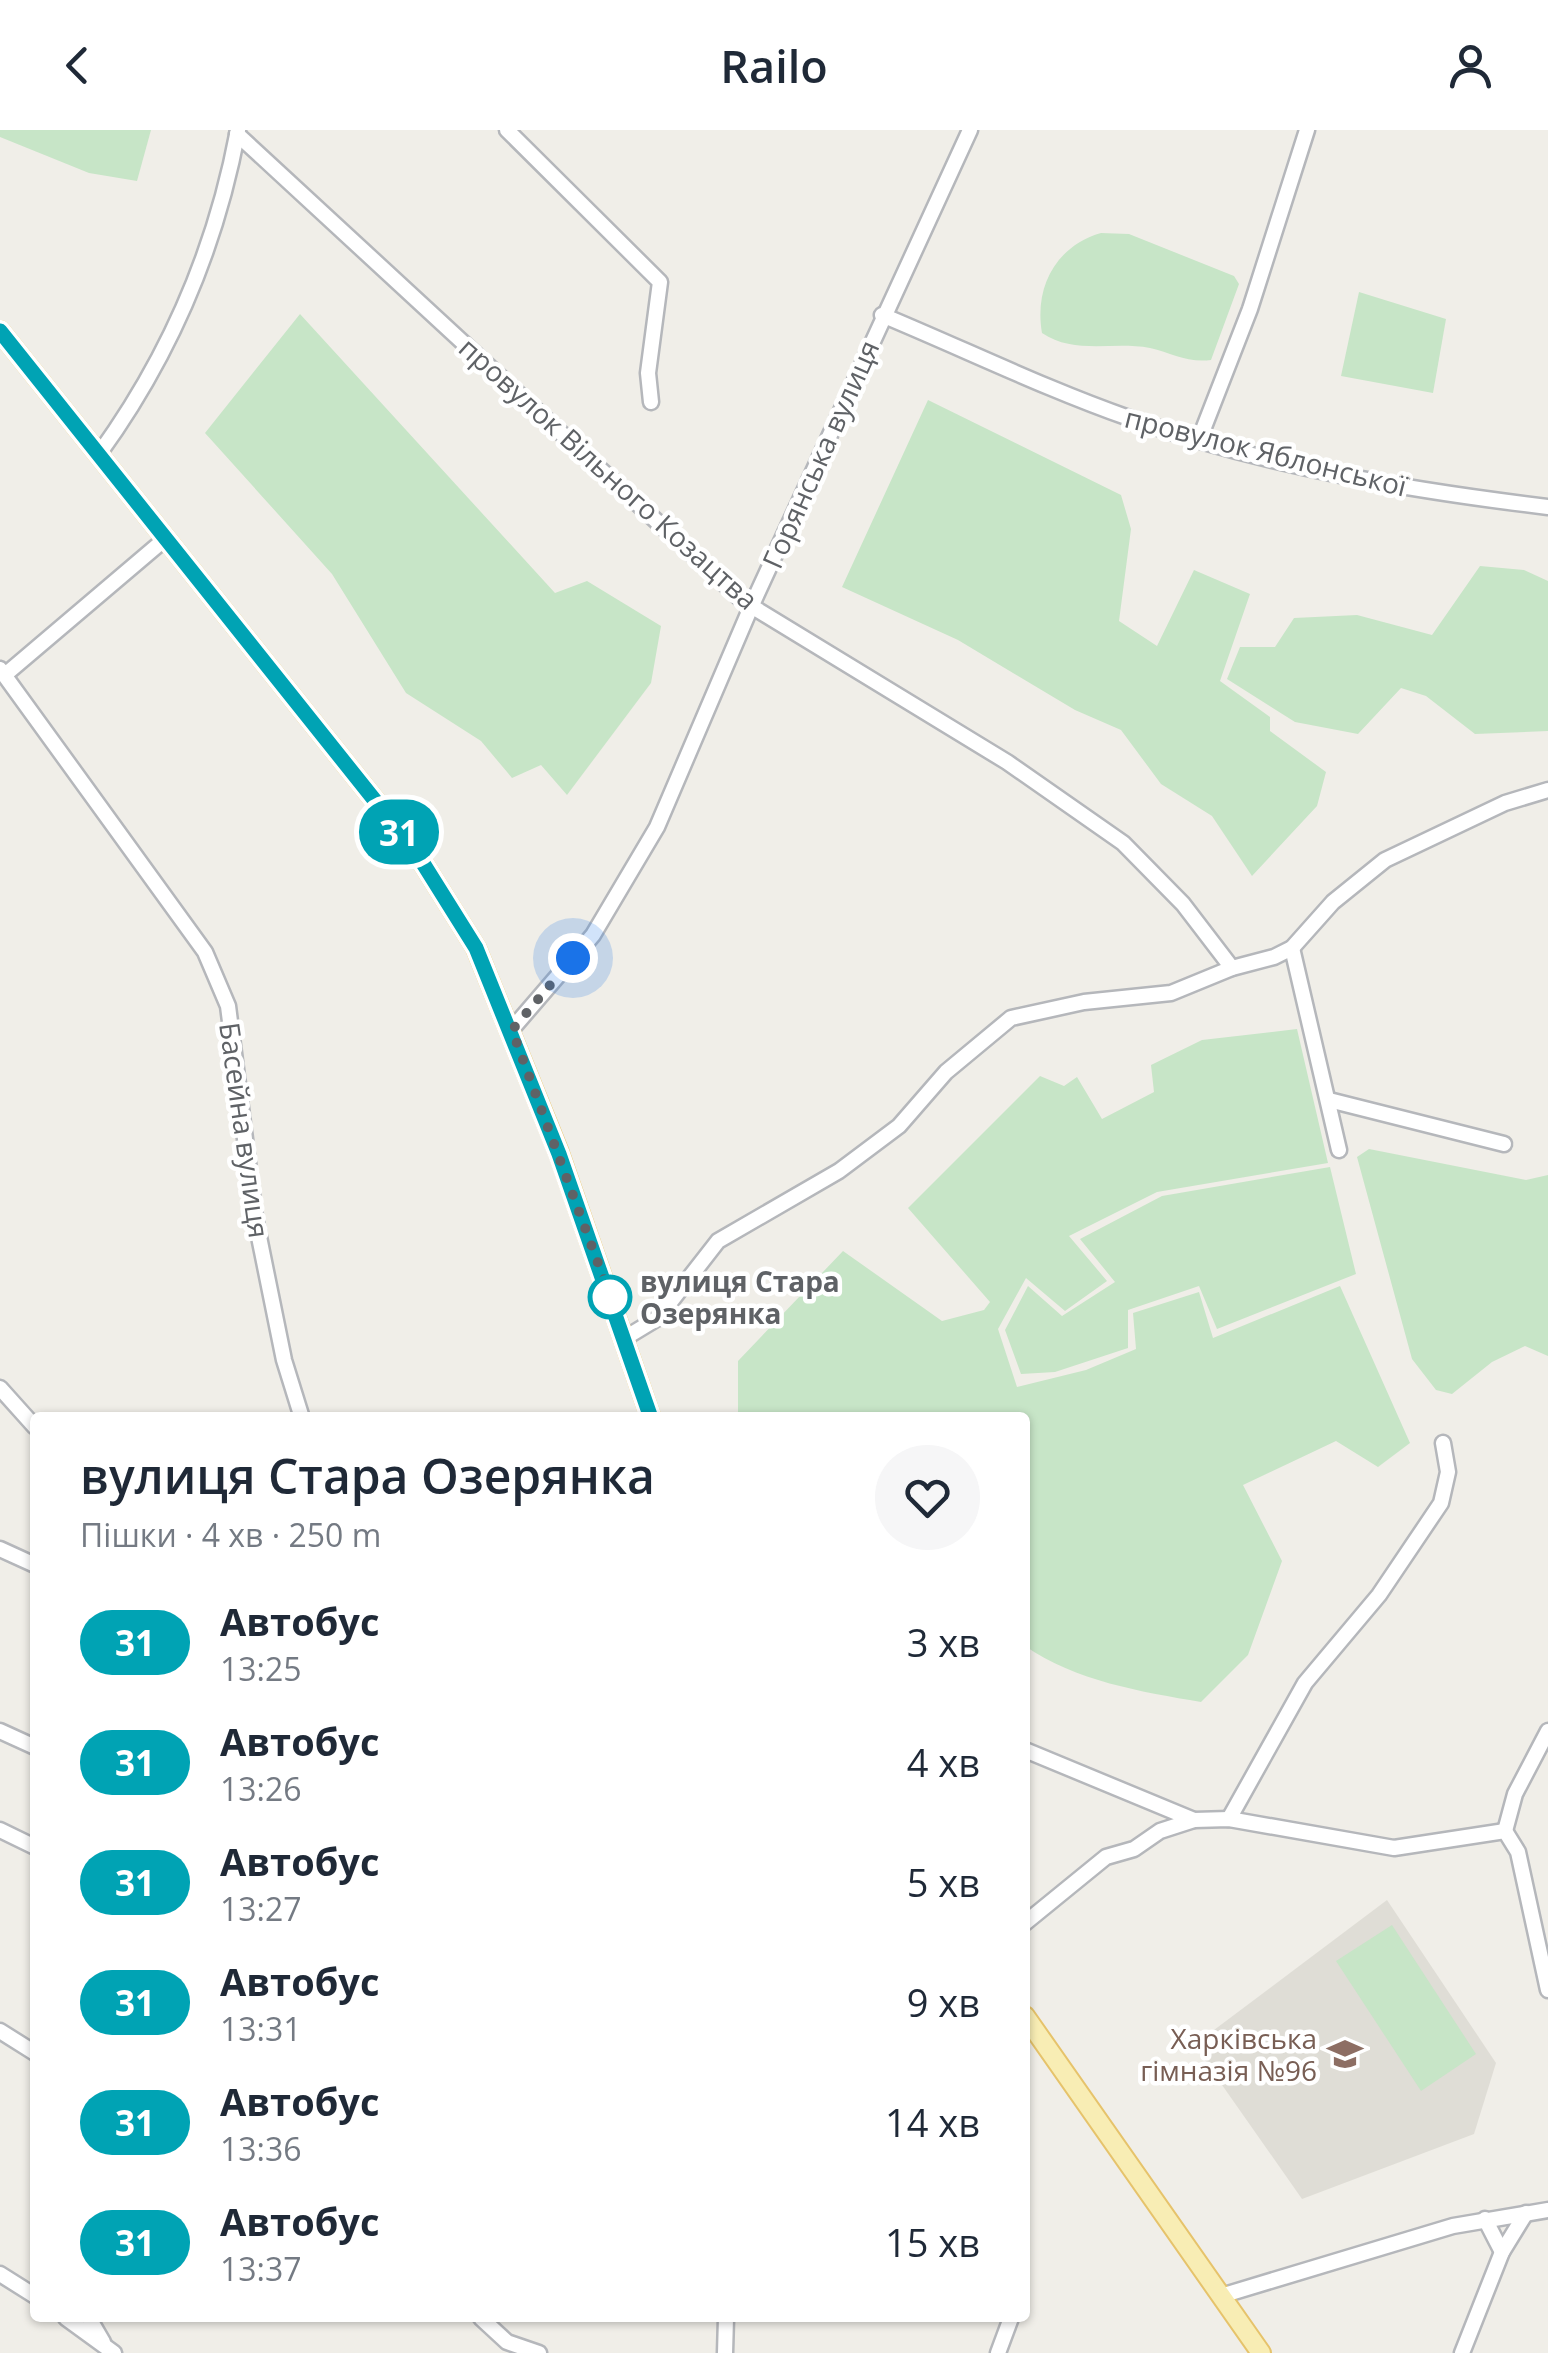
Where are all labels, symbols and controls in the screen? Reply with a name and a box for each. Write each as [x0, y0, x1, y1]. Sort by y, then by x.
text: Railo [720, 35, 828, 96]
icon: back [50, 38, 105, 93]
icon: person [1443, 38, 1498, 93]
street label: провулок Вільного Козацтва [451, 328, 767, 618]
street label: Горянська вулиця [753, 334, 887, 574]
street label: провулок Яблонської [1121, 398, 1412, 505]
line badge: 31 [354, 800, 444, 864]
text: 31 [379, 809, 419, 856]
your location [548, 933, 598, 983]
street label: Басейна вулиця [211, 1020, 279, 1240]
place label: вулиця Стара Озерянка [640, 1262, 840, 1332]
marker: вулиця Стара Озерянка [589, 1276, 631, 1318]
text: вулиця Стара Озерянка [80, 1443, 655, 1508]
button: heart [875, 1445, 980, 1550]
text: Пішки · 4 хв · 250 m [80, 1513, 381, 1556]
text: Автобус [220, 1595, 379, 1647]
text: 3 хв [907, 1616, 980, 1668]
text: 31 [115, 1619, 155, 1666]
text: 13:25 [220, 1647, 302, 1690]
text: Автобус [220, 1715, 379, 1767]
text: 4 хв [907, 1736, 980, 1788]
text: 31 [115, 1739, 155, 1786]
text: 13:26 [220, 1767, 302, 1810]
text: Автобус [220, 1835, 379, 1887]
text: 5 хв [907, 1856, 980, 1908]
text: 31 [115, 1859, 155, 1906]
text: 13:27 [220, 1887, 302, 1930]
text: Автобус [220, 1955, 379, 2007]
text: 9 хв [907, 1976, 980, 2028]
text: 31 [115, 1979, 155, 2026]
text: 13:31 [220, 2007, 302, 2050]
place label: Харківська гімназія №96 [1140, 2019, 1317, 2089]
school or university icon: Харківська гімназія №96 [1326, 2035, 1364, 2073]
text: Автобус [220, 2075, 379, 2127]
text: 14 хв [885, 2096, 980, 2148]
text: 31 [115, 2099, 155, 2146]
text: 13:36 [220, 2127, 302, 2170]
text: Автобус [220, 2195, 379, 2247]
text: 15 хв [885, 2216, 980, 2268]
text: 31 [115, 2219, 155, 2266]
text: 13:37 [220, 2247, 302, 2290]

